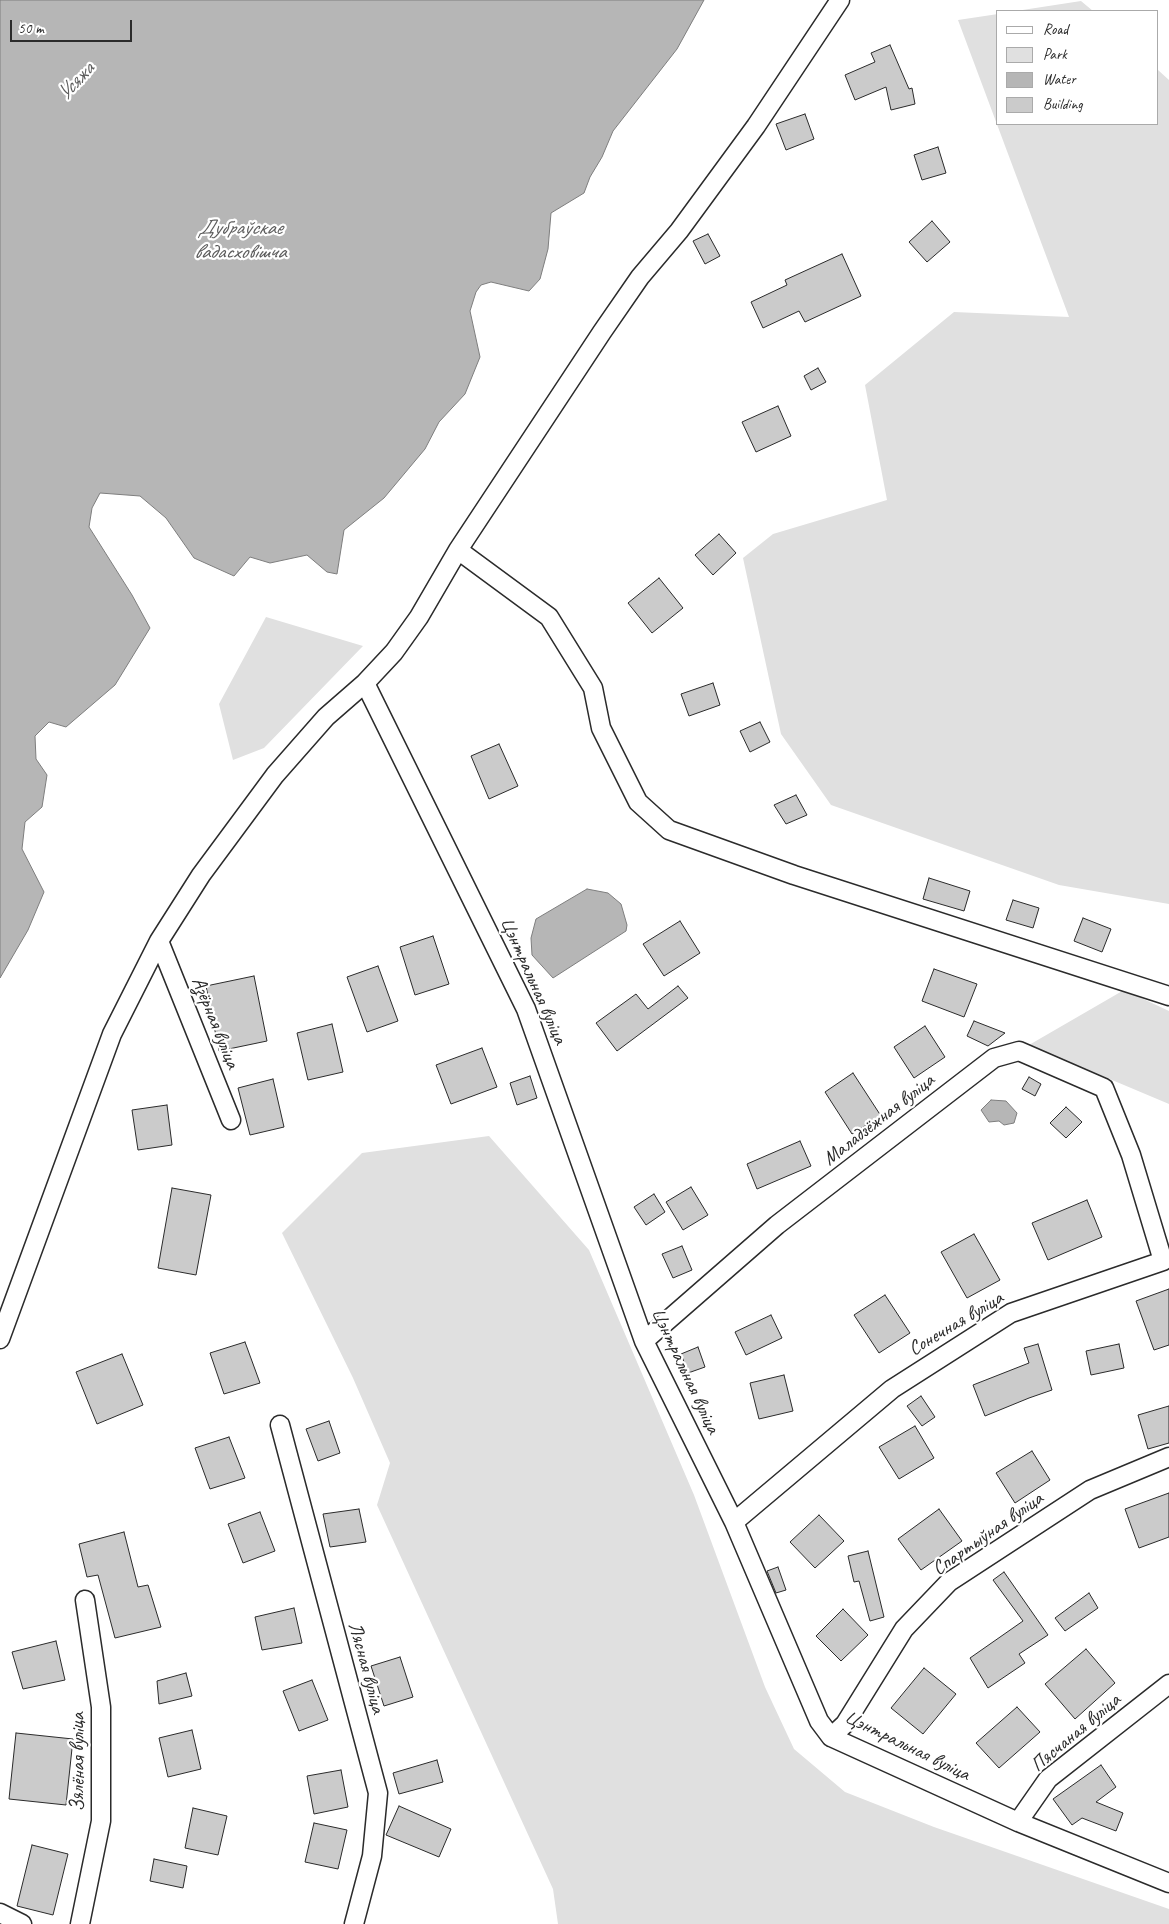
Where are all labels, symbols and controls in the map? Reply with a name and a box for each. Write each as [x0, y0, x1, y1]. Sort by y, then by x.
scale bar [12, 10, 135, 42]
legend [996, 10, 1159, 125]
text: 50 m [18, 19, 44, 38]
text: Road [1043, 20, 1068, 39]
text: Park [1043, 45, 1067, 64]
water label: Усяжа [52, 58, 100, 106]
text: Water [1043, 70, 1076, 89]
text: Building [1043, 95, 1082, 114]
water label: Дубраўскае вадасховішча [194, 215, 286, 265]
street label: Цэнтральная вуліца [494, 914, 572, 1048]
street label: Азёрная вуліца [186, 974, 244, 1072]
street label: Маладзёжная вуліца [818, 1069, 940, 1171]
street label: Сонечная вуліца [904, 1286, 1008, 1362]
street label: Цэнтральная вуліца [645, 1304, 725, 1438]
street label: Спартыўная вуліца [928, 1487, 1048, 1581]
street label: Лясная вуліца [342, 1620, 390, 1716]
street label: Пясчаная вуліца [1026, 1689, 1126, 1777]
street label: Цэнтральная вуліца [840, 1705, 974, 1787]
street label: Зялёная вуліца [67, 1712, 91, 1812]

